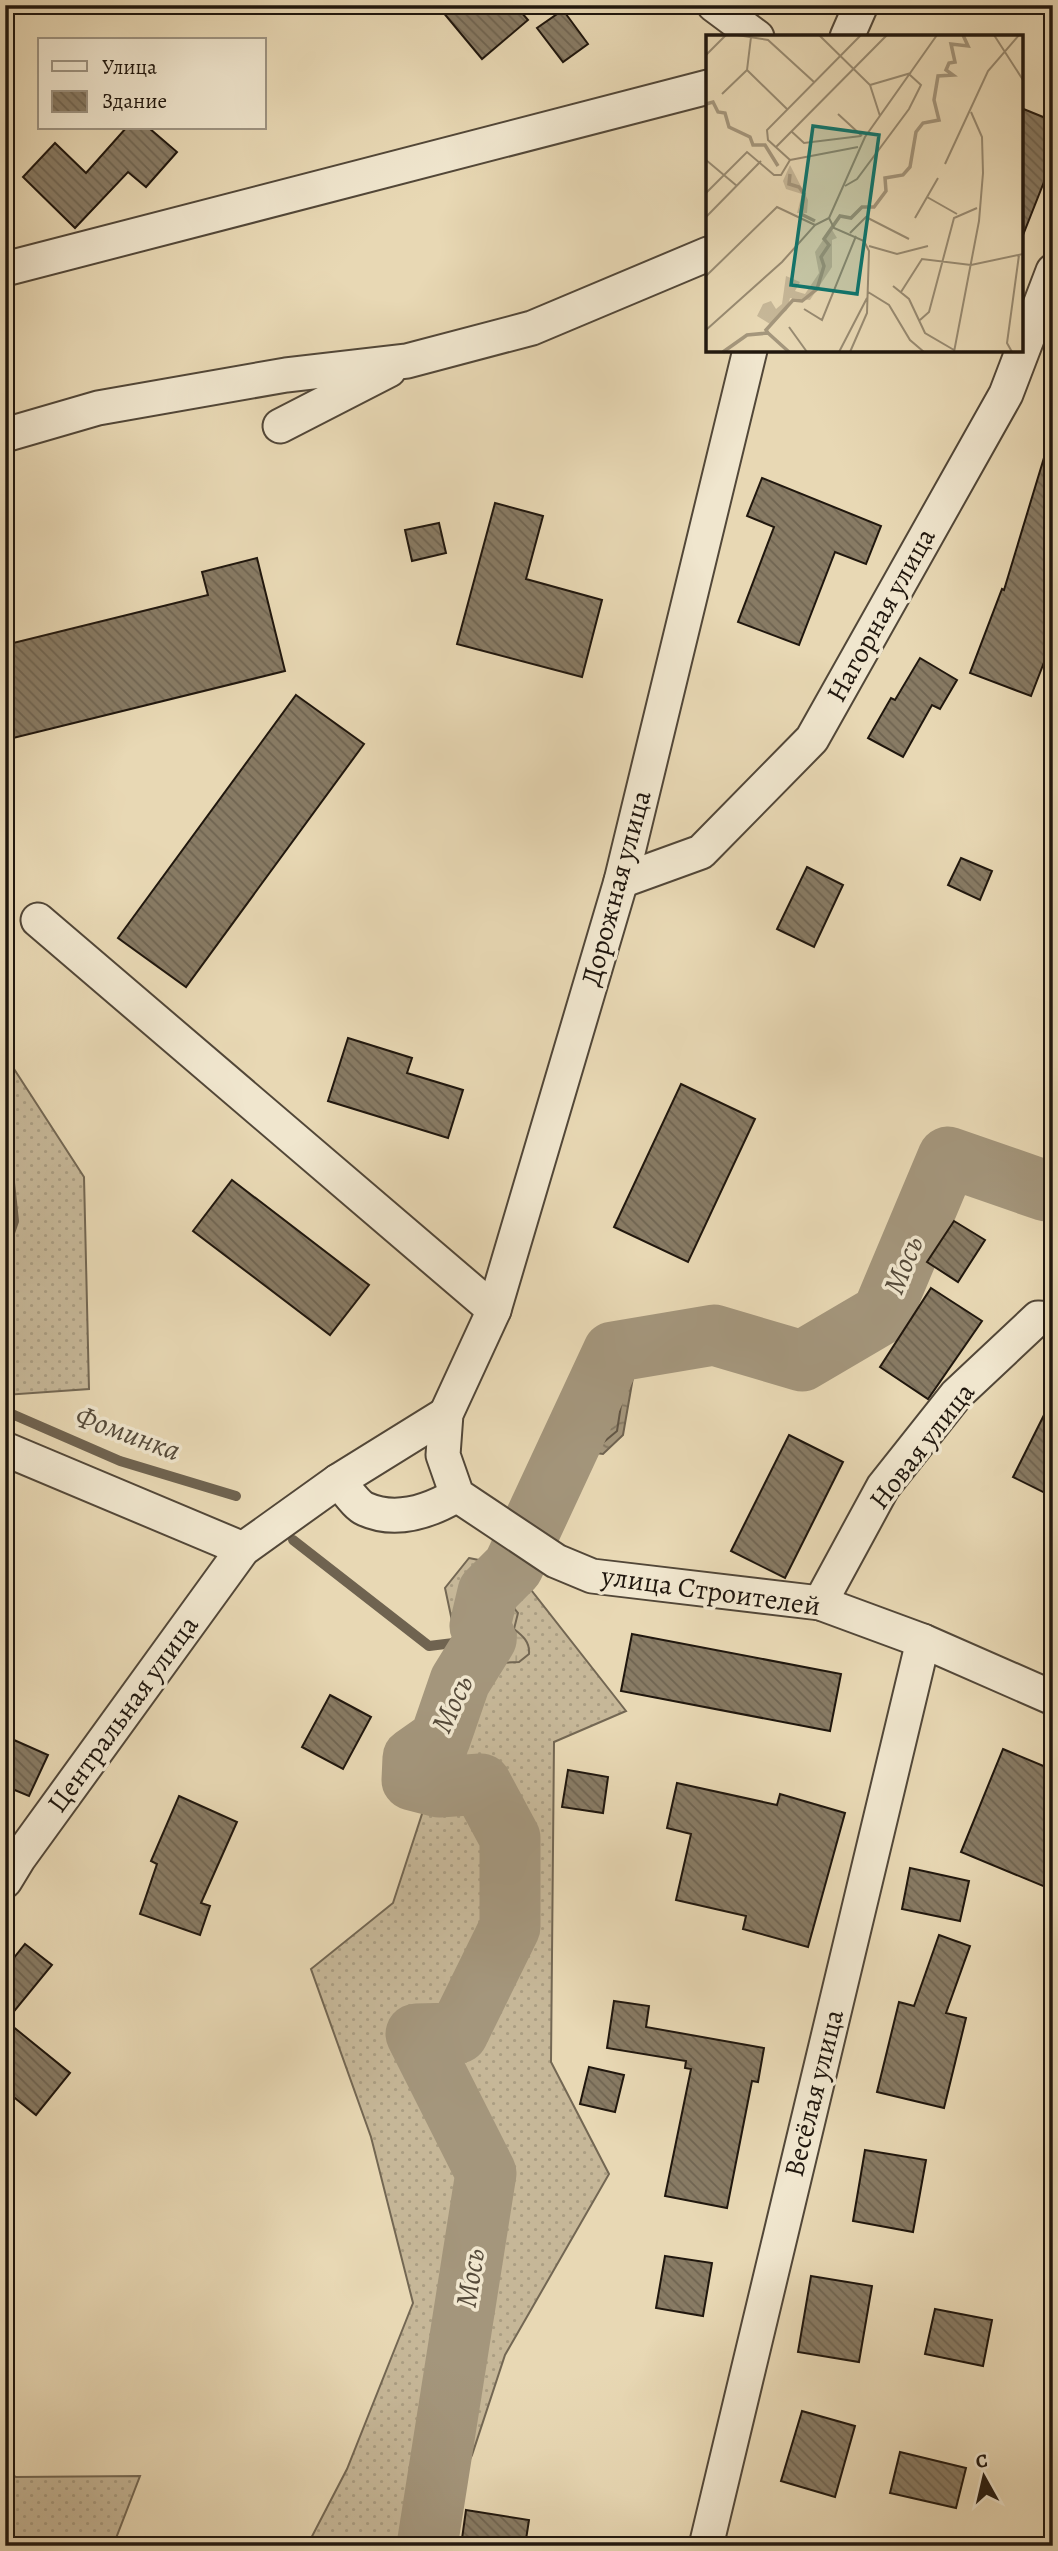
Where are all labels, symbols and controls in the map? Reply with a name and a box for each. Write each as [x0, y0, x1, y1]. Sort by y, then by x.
inset map [706, 35, 1023, 352]
legend [38, 38, 266, 130]
text: Улица [102, 53, 157, 81]
text: Здание [102, 87, 167, 115]
street label: Нагорная улица [817, 521, 945, 709]
street label: Дорожная улица [572, 786, 660, 990]
water label: Мось [873, 1230, 933, 1300]
street label: Новая улица [860, 1375, 984, 1517]
water label: Фоминка [70, 1396, 186, 1470]
street label: улица Строителей [598, 1557, 823, 1625]
street label: Центральная улица [39, 1608, 207, 1820]
water label: Мось [421, 1669, 483, 1739]
street label: Весёлая улица [775, 2005, 853, 2181]
water label: Мось [446, 2246, 494, 2310]
north arrow [950, 2442, 1020, 2512]
text: С [974, 2447, 989, 2475]

